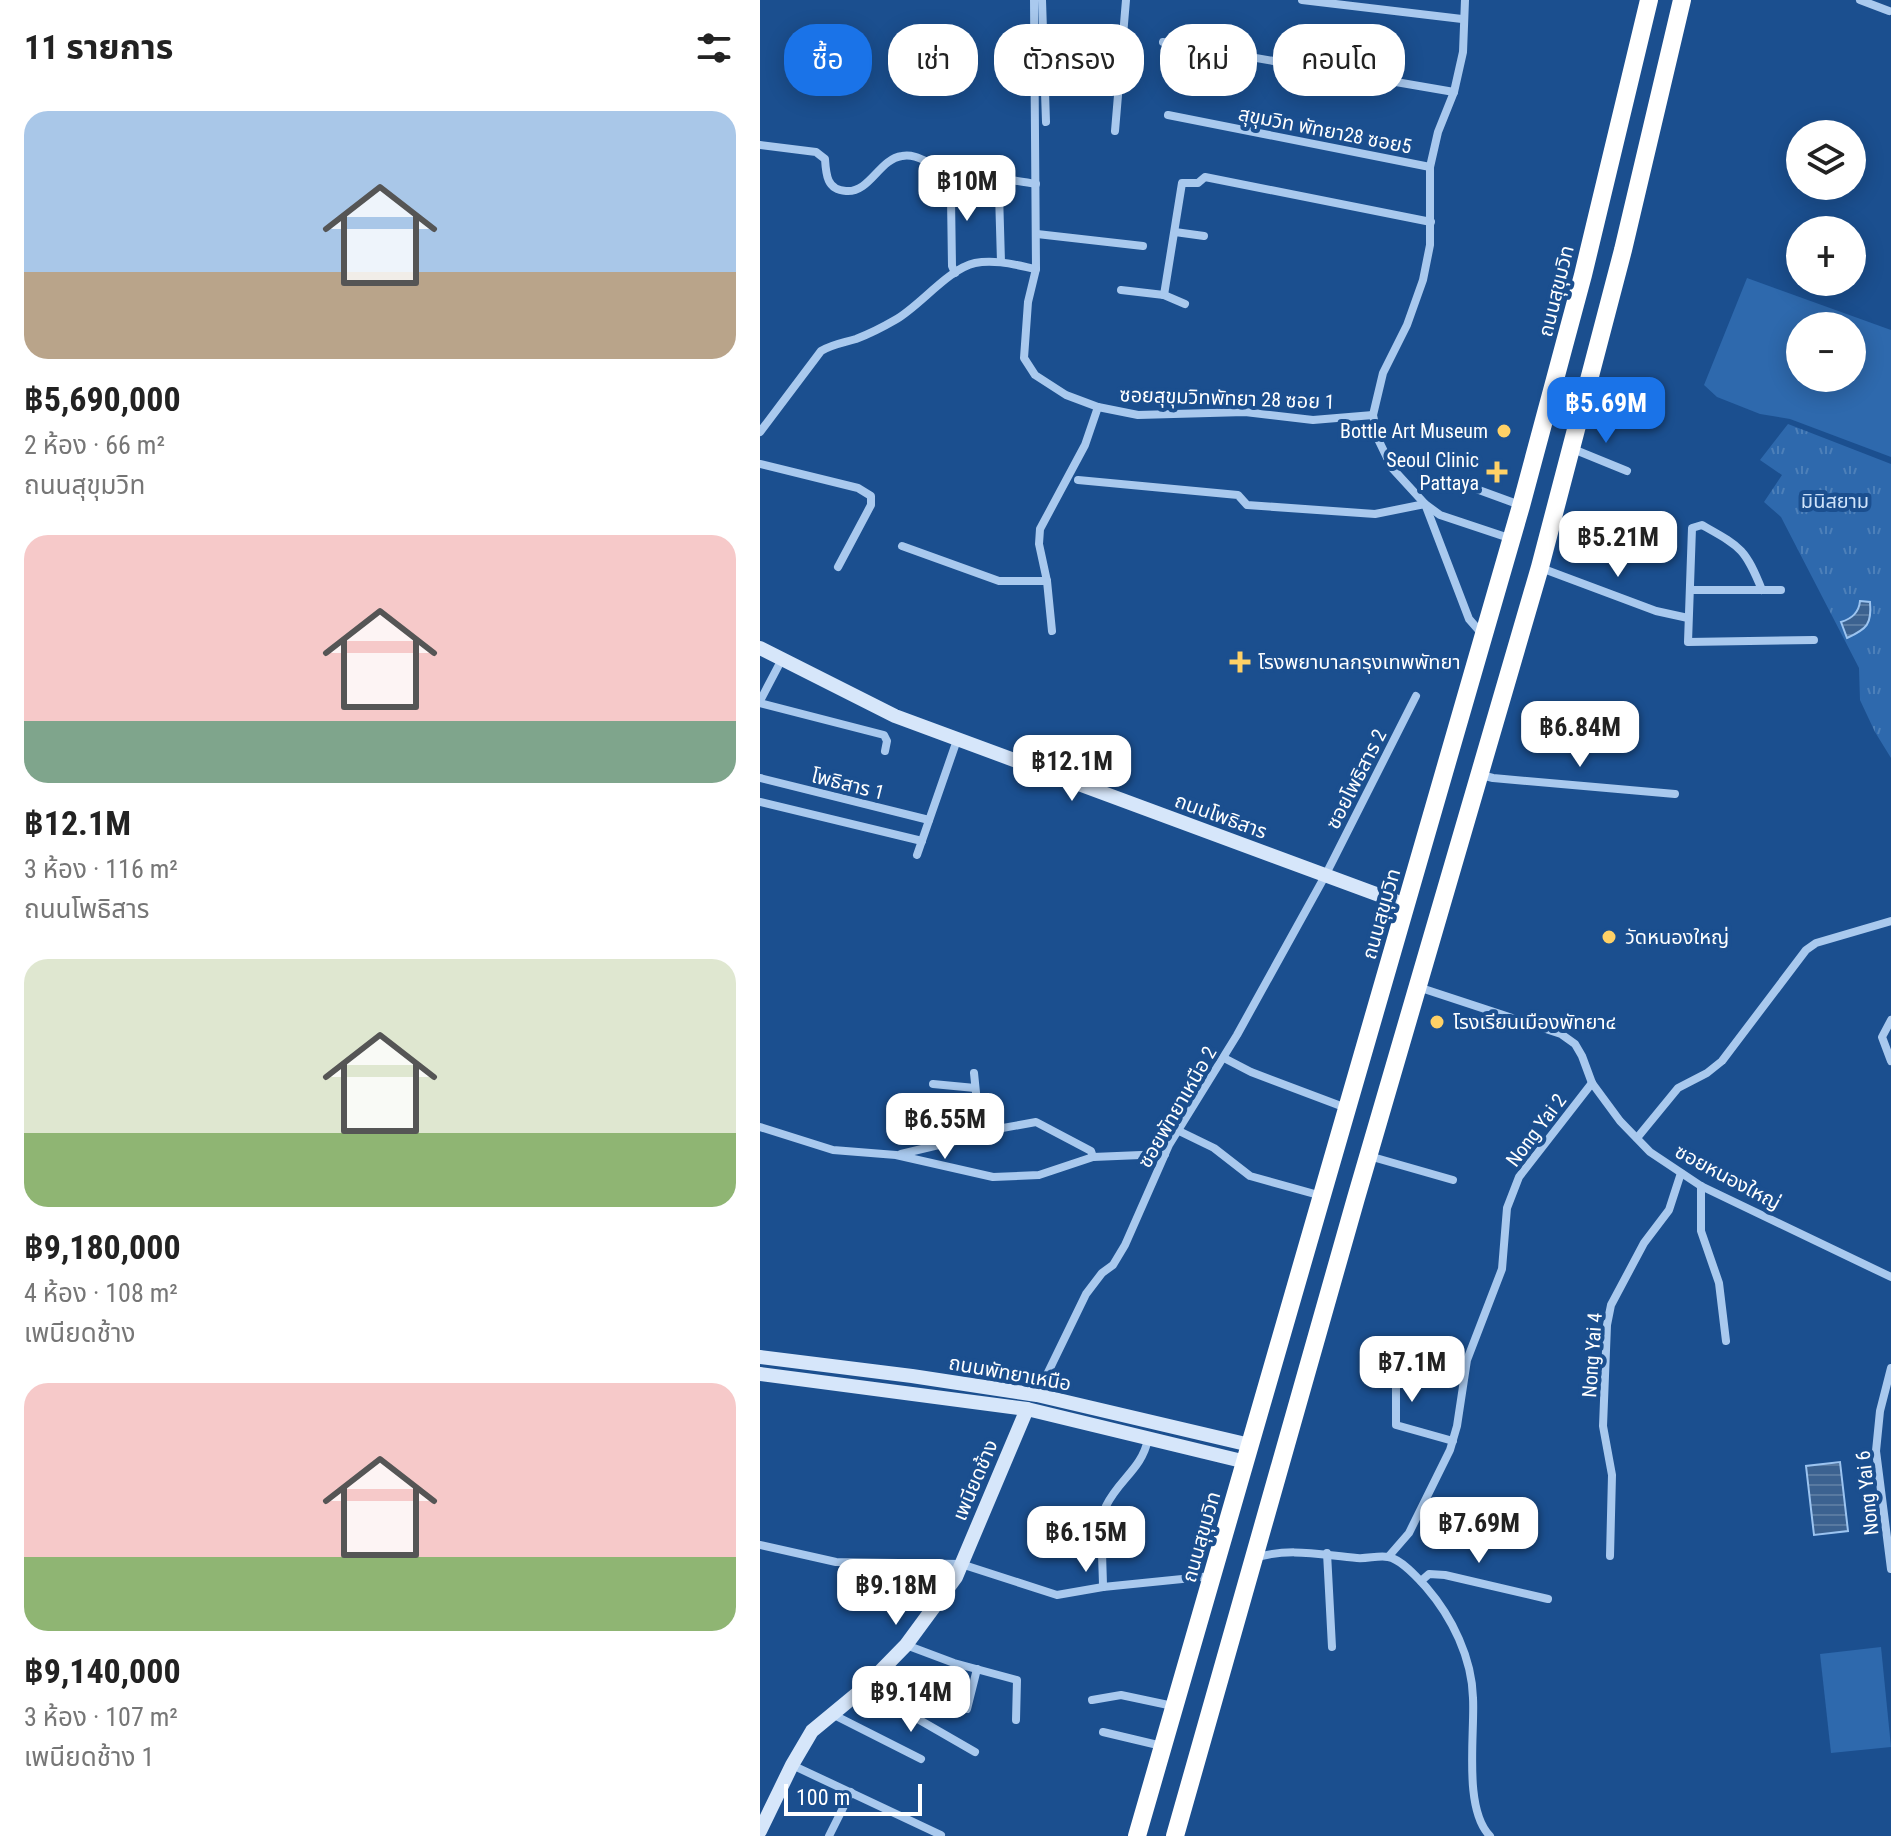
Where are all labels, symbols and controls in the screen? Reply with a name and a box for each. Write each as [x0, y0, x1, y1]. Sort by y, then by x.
chip: ซื้อ [784, 24, 872, 96]
chip: เช่า [888, 24, 978, 96]
chip: ตัวกรอง [994, 24, 1144, 96]
chip: ใหม่ [1160, 24, 1257, 96]
chip: คอนโด [1273, 24, 1405, 96]
icon: filters [692, 26, 736, 70]
text: 11 รายการ [24, 27, 173, 67]
street label: สุขุมวิท พัทยา28 ซอย5 [1236, 101, 1414, 159]
map controls [1786, 120, 1866, 392]
button: layers [1786, 120, 1866, 200]
pin: ฿10M [920, 155, 1014, 223]
icon: home [308, 163, 452, 307]
text: ฿10M [936, 166, 998, 196]
button: + [1786, 216, 1866, 296]
street label: ถนนสุขุมวิท [1533, 243, 1579, 339]
button: − [1786, 312, 1866, 392]
pin: ฿5.69M [1541, 377, 1671, 445]
text: ฿5,690,000 [24, 379, 181, 419]
street label: ซอยสุขุมวิทพัทยา 28 ซอย 1 [1119, 382, 1335, 414]
text: ฿5.69M [1565, 388, 1647, 418]
place label: Bottle Art Museum [1340, 419, 1488, 443]
marker: Bottle Art Museum [1495, 422, 1513, 440]
text: 2 ห้อง · 66 m² [24, 430, 165, 460]
place label: Seoul Clinic Pattaya [1386, 448, 1479, 495]
marker: Seoul Clinic Pattaya [1486, 461, 1508, 483]
text: ถนนสุขุมวิท [24, 470, 145, 500]
park label: มินิสยาม [1801, 489, 1869, 513]
pin: ฿5.21M [1553, 511, 1683, 579]
text: ฿5.21M [1577, 522, 1659, 552]
icon: home [308, 587, 452, 731]
place label: โรงพยาบาลกรุงเทพพัทยา [1258, 650, 1461, 674]
marker: โรงพยาบาลกรุงเทพพัทยา [1229, 651, 1251, 673]
pin: ฿6.84M [1515, 701, 1645, 769]
text: ฿6.84M [1539, 712, 1621, 742]
street label: ซอยโพธิสาร 2 [1321, 725, 1391, 833]
pin: ฿12.1M [1007, 735, 1137, 803]
text: ฿12.1M [1031, 746, 1113, 776]
street label: โพธิสาร 1 [809, 763, 887, 805]
street label: ถนนโพธิสาร [1172, 788, 1270, 844]
text: ฿12.1M [24, 803, 131, 843]
text: 3 ห้อง · 116 m² [24, 854, 178, 884]
street label: ถนนสุขุมวิท [1357, 866, 1405, 962]
text: ถนนโพธิสาร [24, 894, 149, 924]
place label: วัดหนองใหญ่ [1625, 925, 1729, 949]
marker: วัดหนองใหญ่ [1600, 928, 1618, 946]
place label: โรงเรียนเมืองพัทยา๔ [1453, 1010, 1616, 1034]
icon: home [308, 1011, 452, 1155]
marker: โรงเรียนเมืองพัทยา๔ [1428, 1013, 1446, 1031]
street label: ซอยพัทยาเหนือ 2 [1133, 1042, 1222, 1172]
street label: Nong Yai 2 [1501, 1089, 1571, 1171]
pin: ฿6.55M [880, 1093, 1010, 1161]
text: ฿6.55M [904, 1104, 986, 1134]
street label: ซอยหนองใหญ่ [1671, 1139, 1785, 1215]
text: ฿9,180,000 [24, 1227, 181, 1267]
text: 4 ห้อง · 108 m² [24, 1278, 178, 1308]
street label: Nong Yai 4 [1577, 1312, 1607, 1398]
text: เพนียดช้าง [24, 1318, 135, 1348]
pin: ฿7.1M [1356, 1336, 1468, 1404]
text: ฿7.1M [1378, 1347, 1446, 1377]
street label: ถนนพัทยาเหนือ [947, 1350, 1073, 1396]
icon: home [308, 1435, 452, 1579]
street label: เพนียดช้าง [947, 1436, 1003, 1524]
street label: Nong Yai 6 [1851, 1449, 1883, 1537]
street label: ถนนสุขุมวิท [1177, 1489, 1225, 1585]
pin: ฿7.69M [1414, 1497, 1544, 1565]
pin: ฿6.15M [1021, 1506, 1151, 1574]
text: ฿7.69M [1438, 1508, 1520, 1538]
text: ฿6.15M [1045, 1517, 1127, 1547]
pin: ฿9.18M [831, 1559, 961, 1627]
text: ฿9.18M [855, 1570, 937, 1600]
text: ฿9,140,000 [24, 1651, 181, 1691]
pin: ฿9.14M [846, 1666, 976, 1734]
text: ฿9.14M [870, 1677, 952, 1707]
text: 3 ห้อง · 107 m² [24, 1702, 178, 1732]
text: เพนียดช้าง 1 [24, 1742, 154, 1772]
scale bar [784, 1780, 922, 1816]
text: 100 m [796, 1785, 850, 1810]

